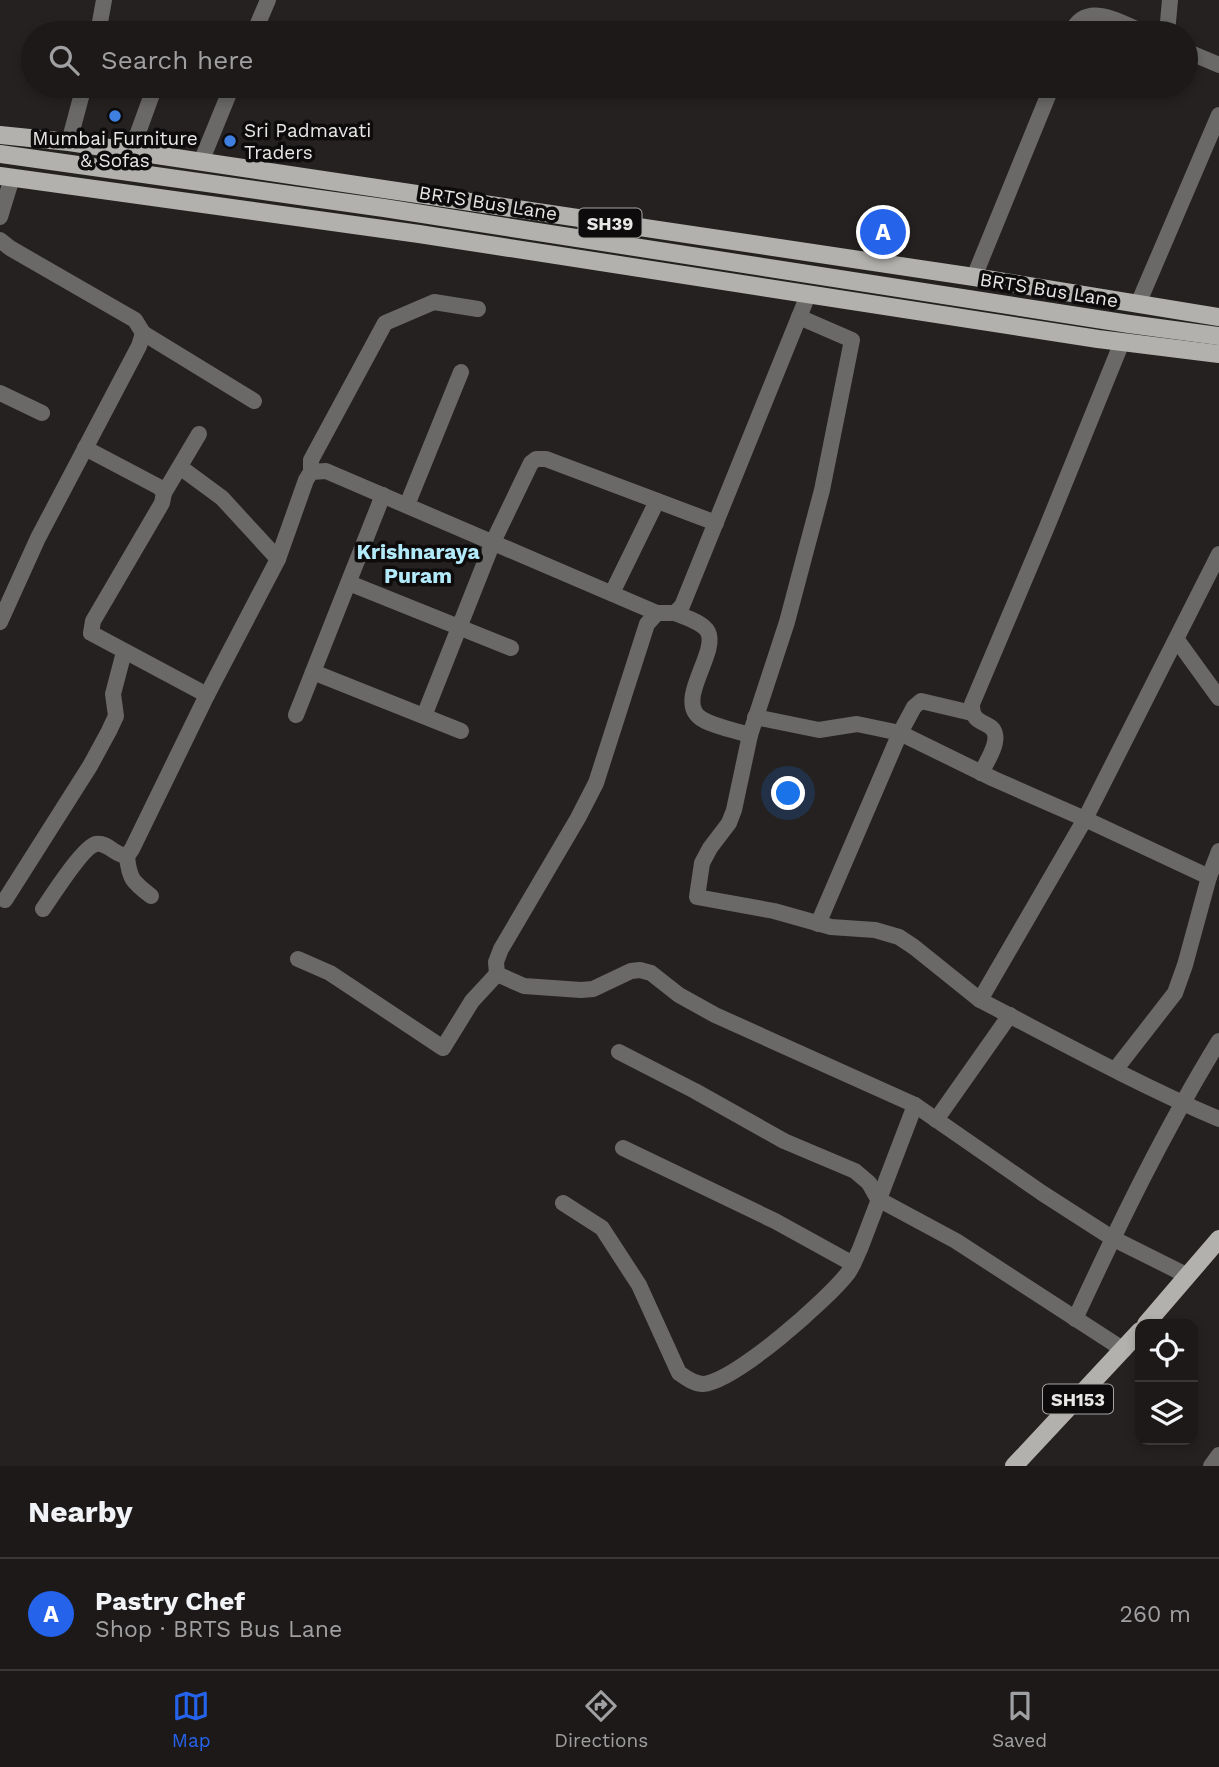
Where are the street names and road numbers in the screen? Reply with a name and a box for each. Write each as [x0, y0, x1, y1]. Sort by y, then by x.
street label: BRTS Bus Lane [417, 181, 559, 225]
road number: SH39 [578, 208, 642, 238]
street label: BRTS Bus Lane [978, 268, 1120, 312]
road number: SH153 [1043, 1384, 1113, 1414]

